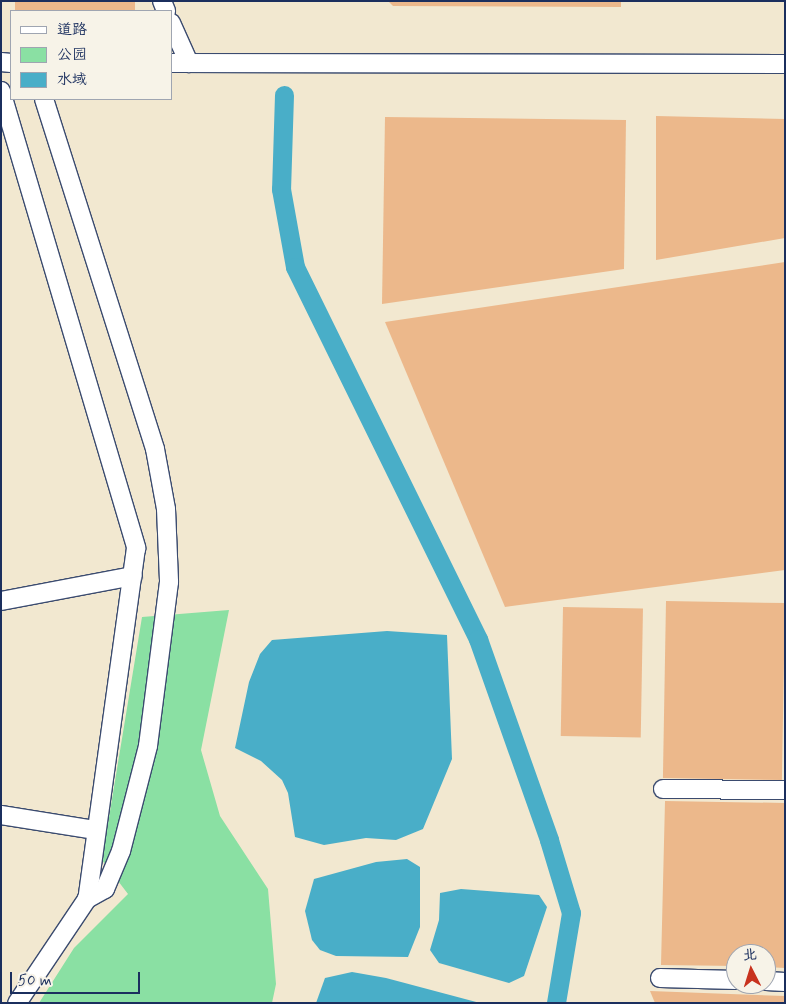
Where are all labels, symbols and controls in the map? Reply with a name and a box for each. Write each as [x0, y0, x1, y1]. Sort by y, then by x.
legend [10, 10, 172, 100]
text: 道路 [57, 20, 87, 40]
text: 公园 [57, 45, 87, 65]
text: 水域 [57, 70, 87, 90]
north arrow [726, 944, 776, 994]
text: 北 [742, 945, 758, 965]
scale bar [12, 962, 142, 994]
text: 50 m [18, 971, 52, 991]

